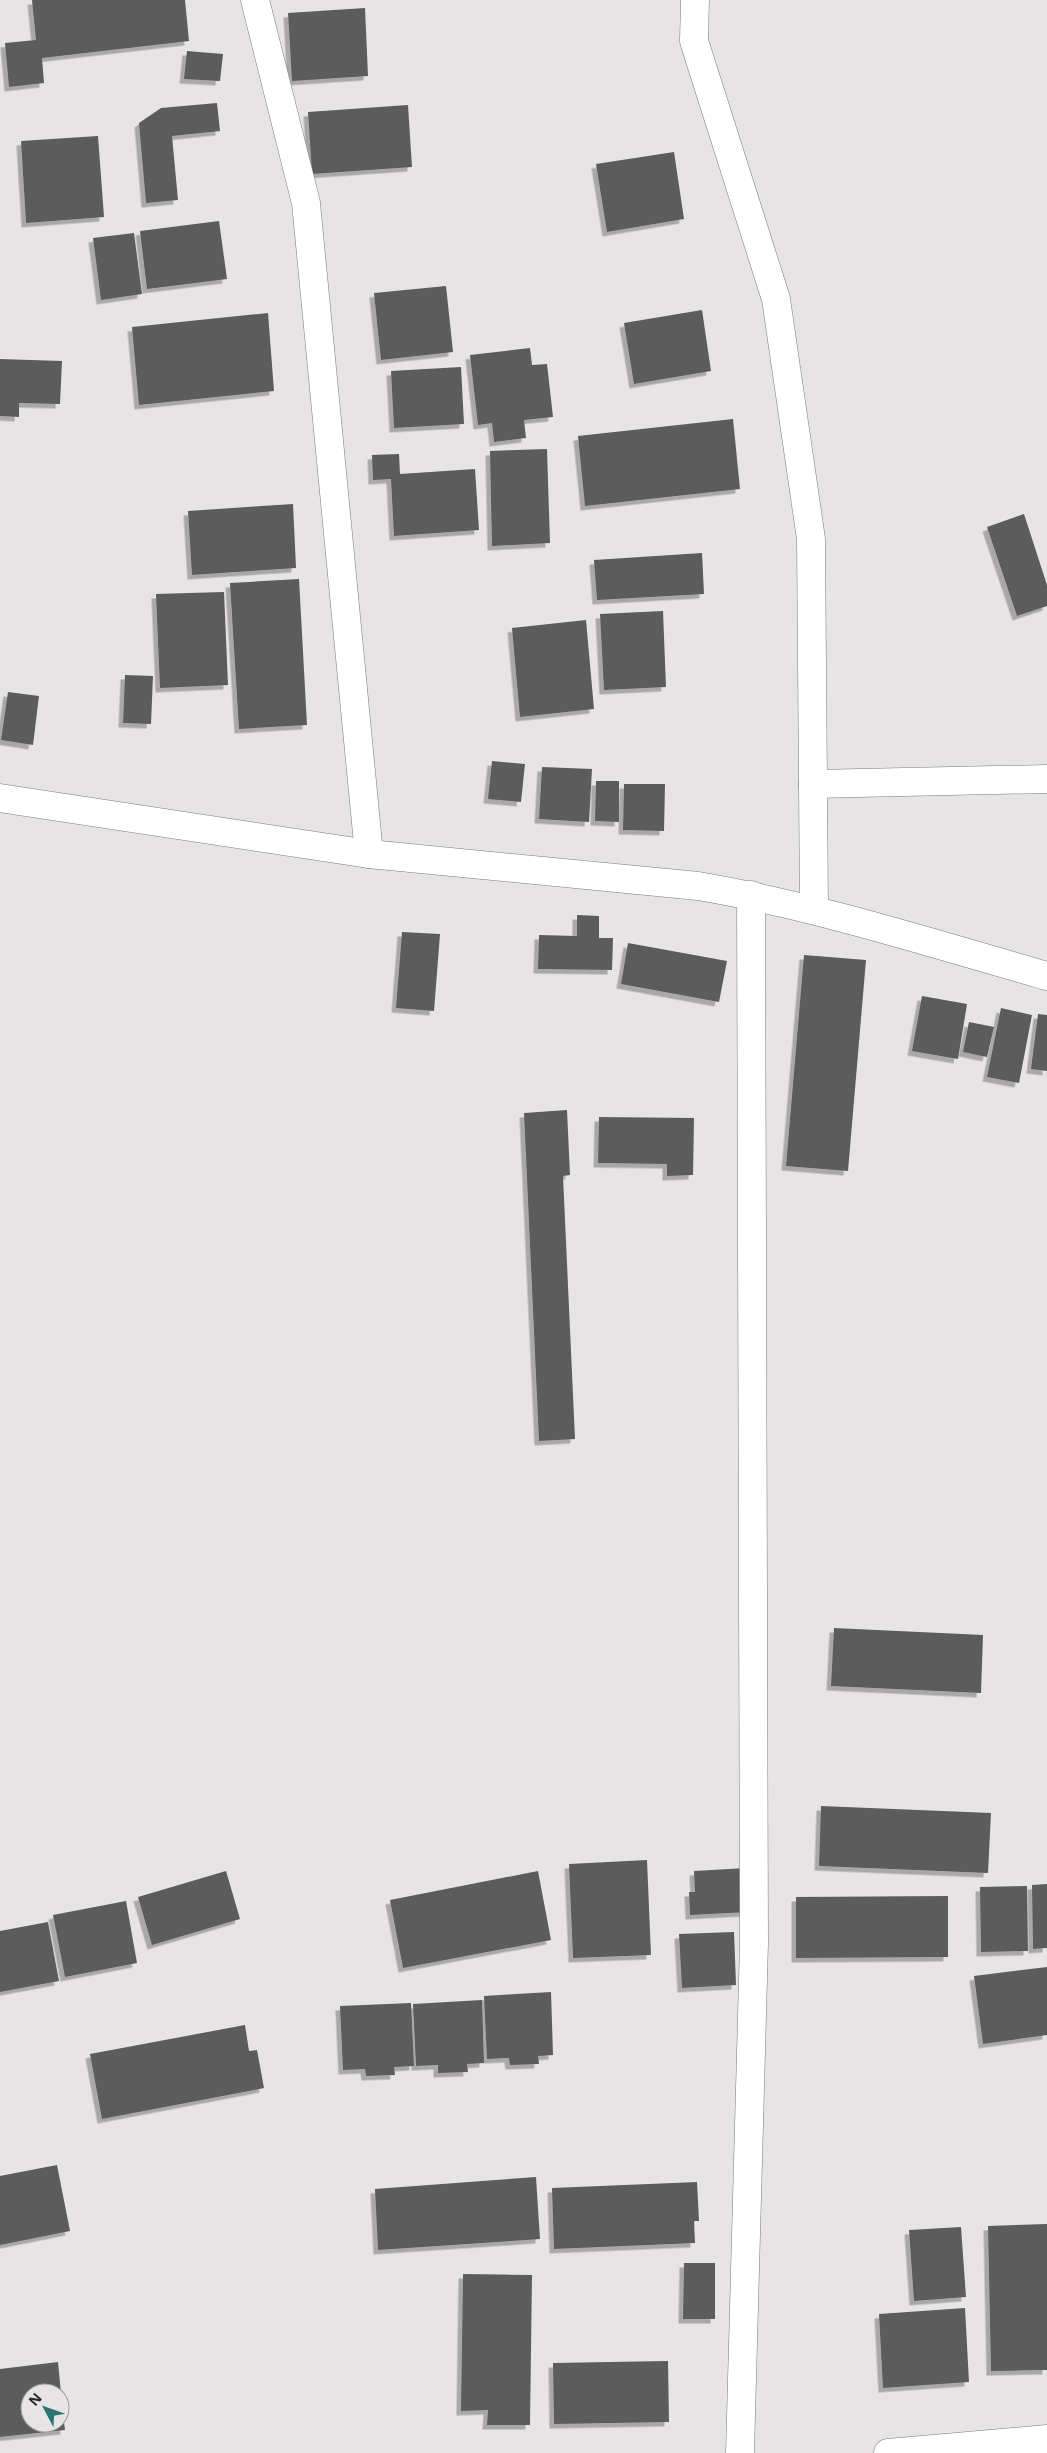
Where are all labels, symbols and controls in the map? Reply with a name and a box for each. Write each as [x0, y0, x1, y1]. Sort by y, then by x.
north arrow [20, 2383, 70, 2433]
text: N [24, 2389, 46, 2410]

